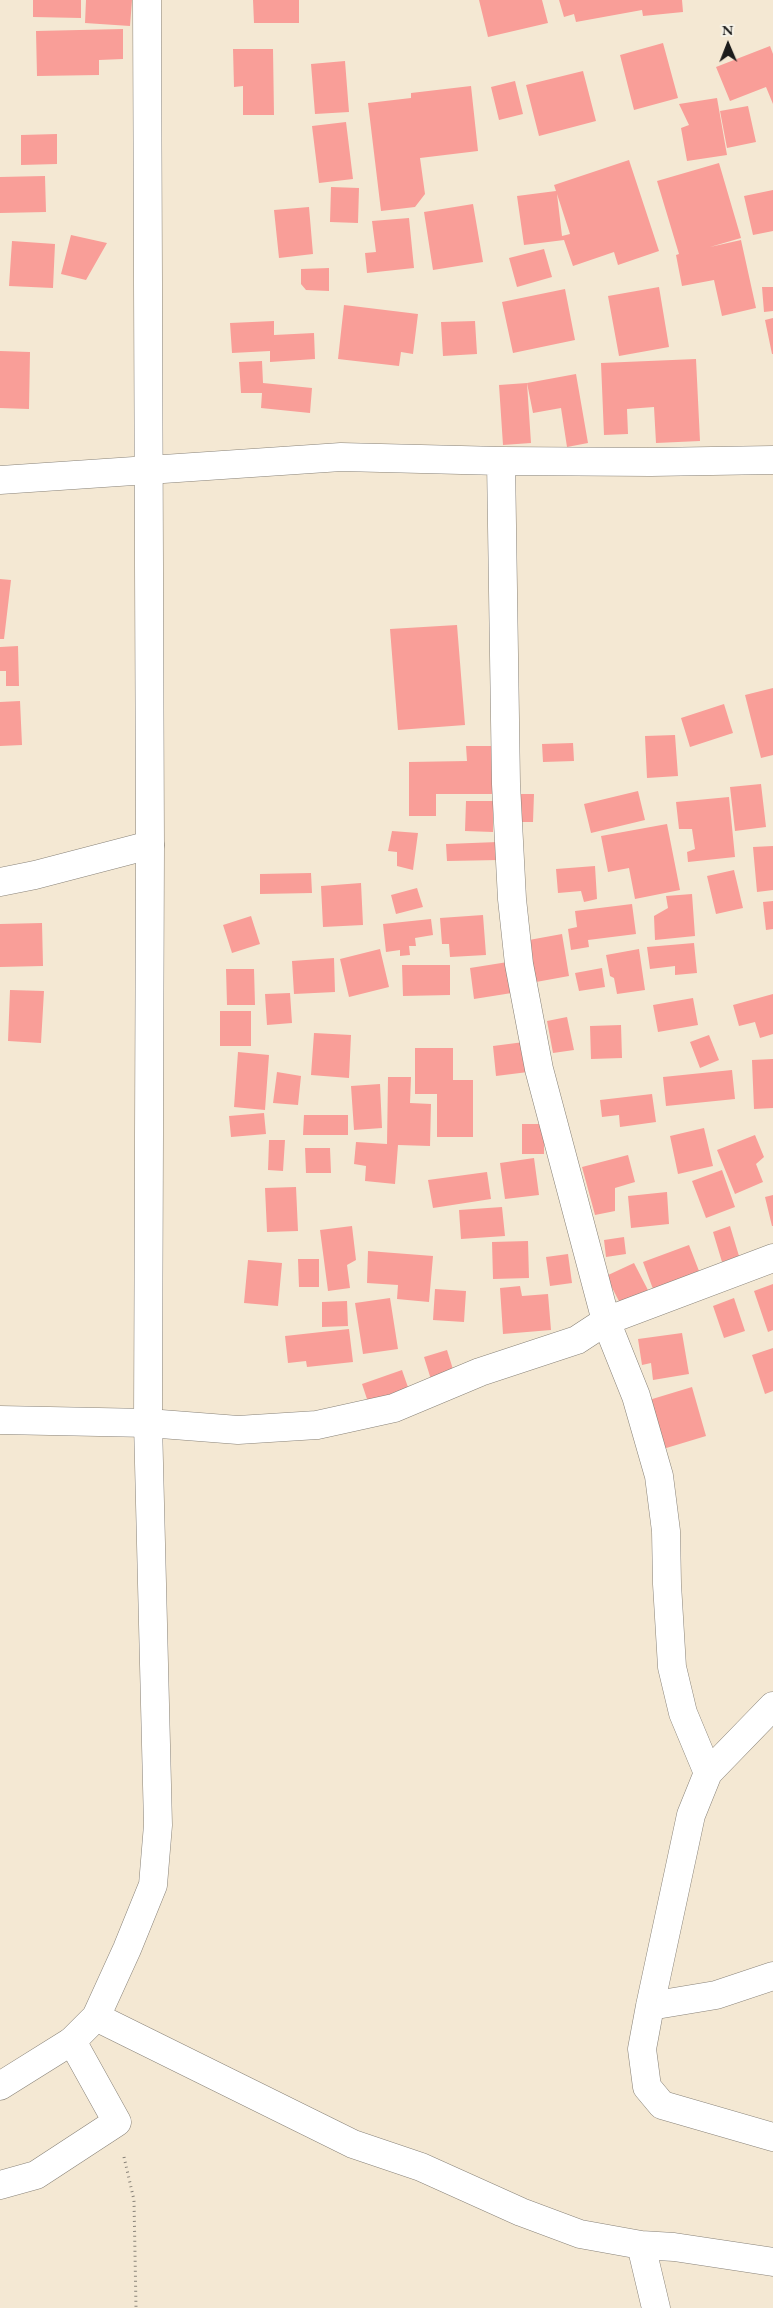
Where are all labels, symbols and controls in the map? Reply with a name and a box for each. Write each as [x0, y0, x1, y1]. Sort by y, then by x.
north arrow [703, 20, 753, 70]
text: N [722, 21, 734, 39]

